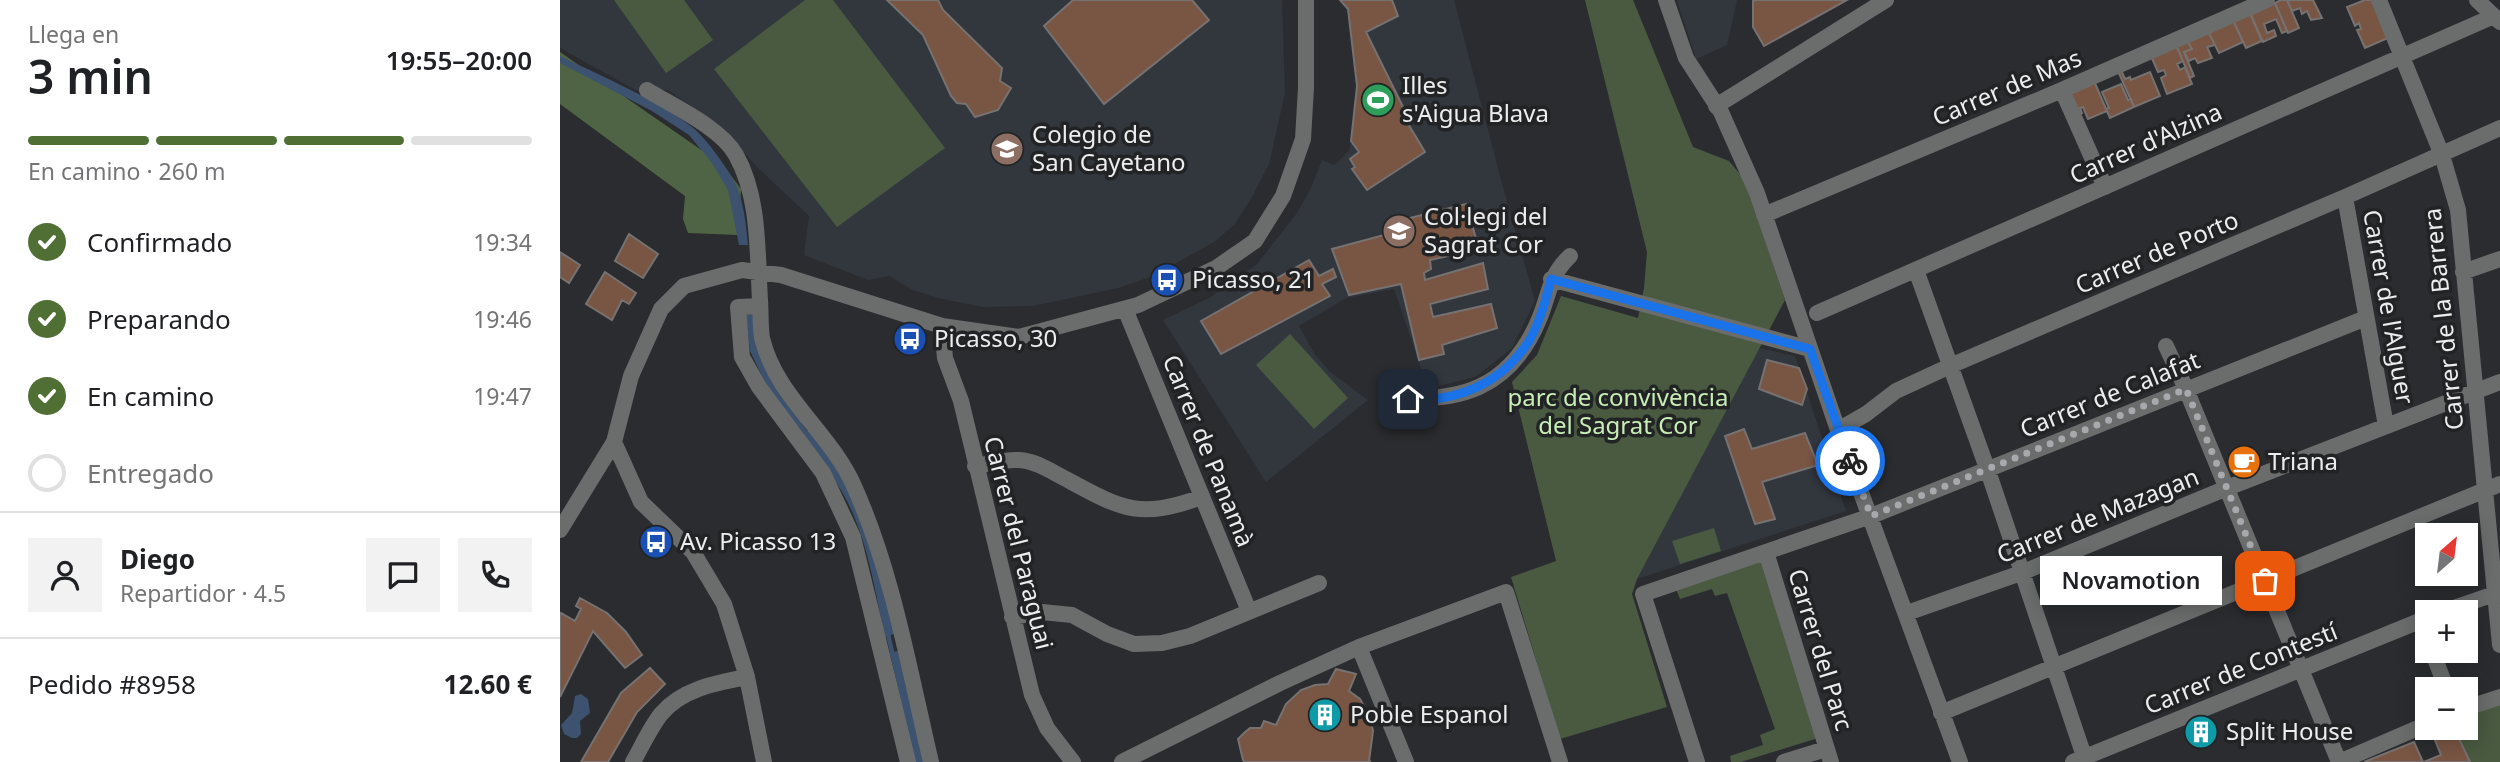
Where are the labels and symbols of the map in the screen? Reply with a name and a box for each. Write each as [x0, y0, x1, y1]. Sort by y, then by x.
street label: Carrer de Mas [1927, 40, 2086, 133]
place label: Illes s'Aigua Blava [1402, 68, 1549, 129]
sports icon: Illes s'Aigua Blava [1359, 81, 1397, 119]
street label: Carrer d'Alzina [2064, 94, 2227, 191]
place label: Colegio de San Cayetano [1032, 117, 1186, 178]
school or university icon: Colegio de San Cayetano [988, 130, 1026, 168]
place label: Col·legi del Sagrat Cor [1424, 199, 1548, 260]
street label: Carrer de Porto [2070, 202, 2243, 301]
street label: Carrer de l'Alguer [2356, 207, 2423, 407]
street label: Carrer de la Barrera [2414, 207, 2471, 432]
school or university icon: Col·legi del Sagrat Cor [1380, 212, 1418, 250]
bus stop icon: Picasso, 21 [1148, 261, 1186, 299]
place label: Picasso, 21 [1192, 262, 1315, 295]
bus stop icon: Picasso, 30 [891, 320, 929, 358]
place label: Picasso, 30 [934, 321, 1057, 354]
street label: Carrer de Calafat [2015, 342, 2204, 445]
street label: Carrer de Panamà [1156, 350, 1263, 551]
pin [1378, 369, 1438, 429]
park label: parc de convivència del Sagrat Cor [1508, 380, 1728, 441]
courier [1815, 426, 1885, 496]
street label: Carrer del Paraguai [977, 433, 1062, 653]
cafe icon: Triana [2225, 443, 2263, 481]
place label: Triana [2268, 444, 2338, 477]
street label: Carrer de Mazagan [1991, 459, 2203, 570]
bus stop icon: Av. Picasso 13 [637, 523, 675, 561]
north arrow [2415, 523, 2478, 586]
place label: Av. Picasso 13 [680, 524, 836, 557]
pin [2235, 551, 2295, 611]
callout: Novamotion [2041, 556, 2223, 606]
street label: Carrer del Parc [1781, 565, 1862, 734]
street label: Carrer de Contestí [2139, 614, 2343, 721]
building icon: Poble Espanol [1306, 696, 1344, 734]
place label: Poble Espanol [1350, 697, 1508, 730]
building icon: Split House [2182, 713, 2220, 751]
place label: Split House [2226, 714, 2353, 747]

